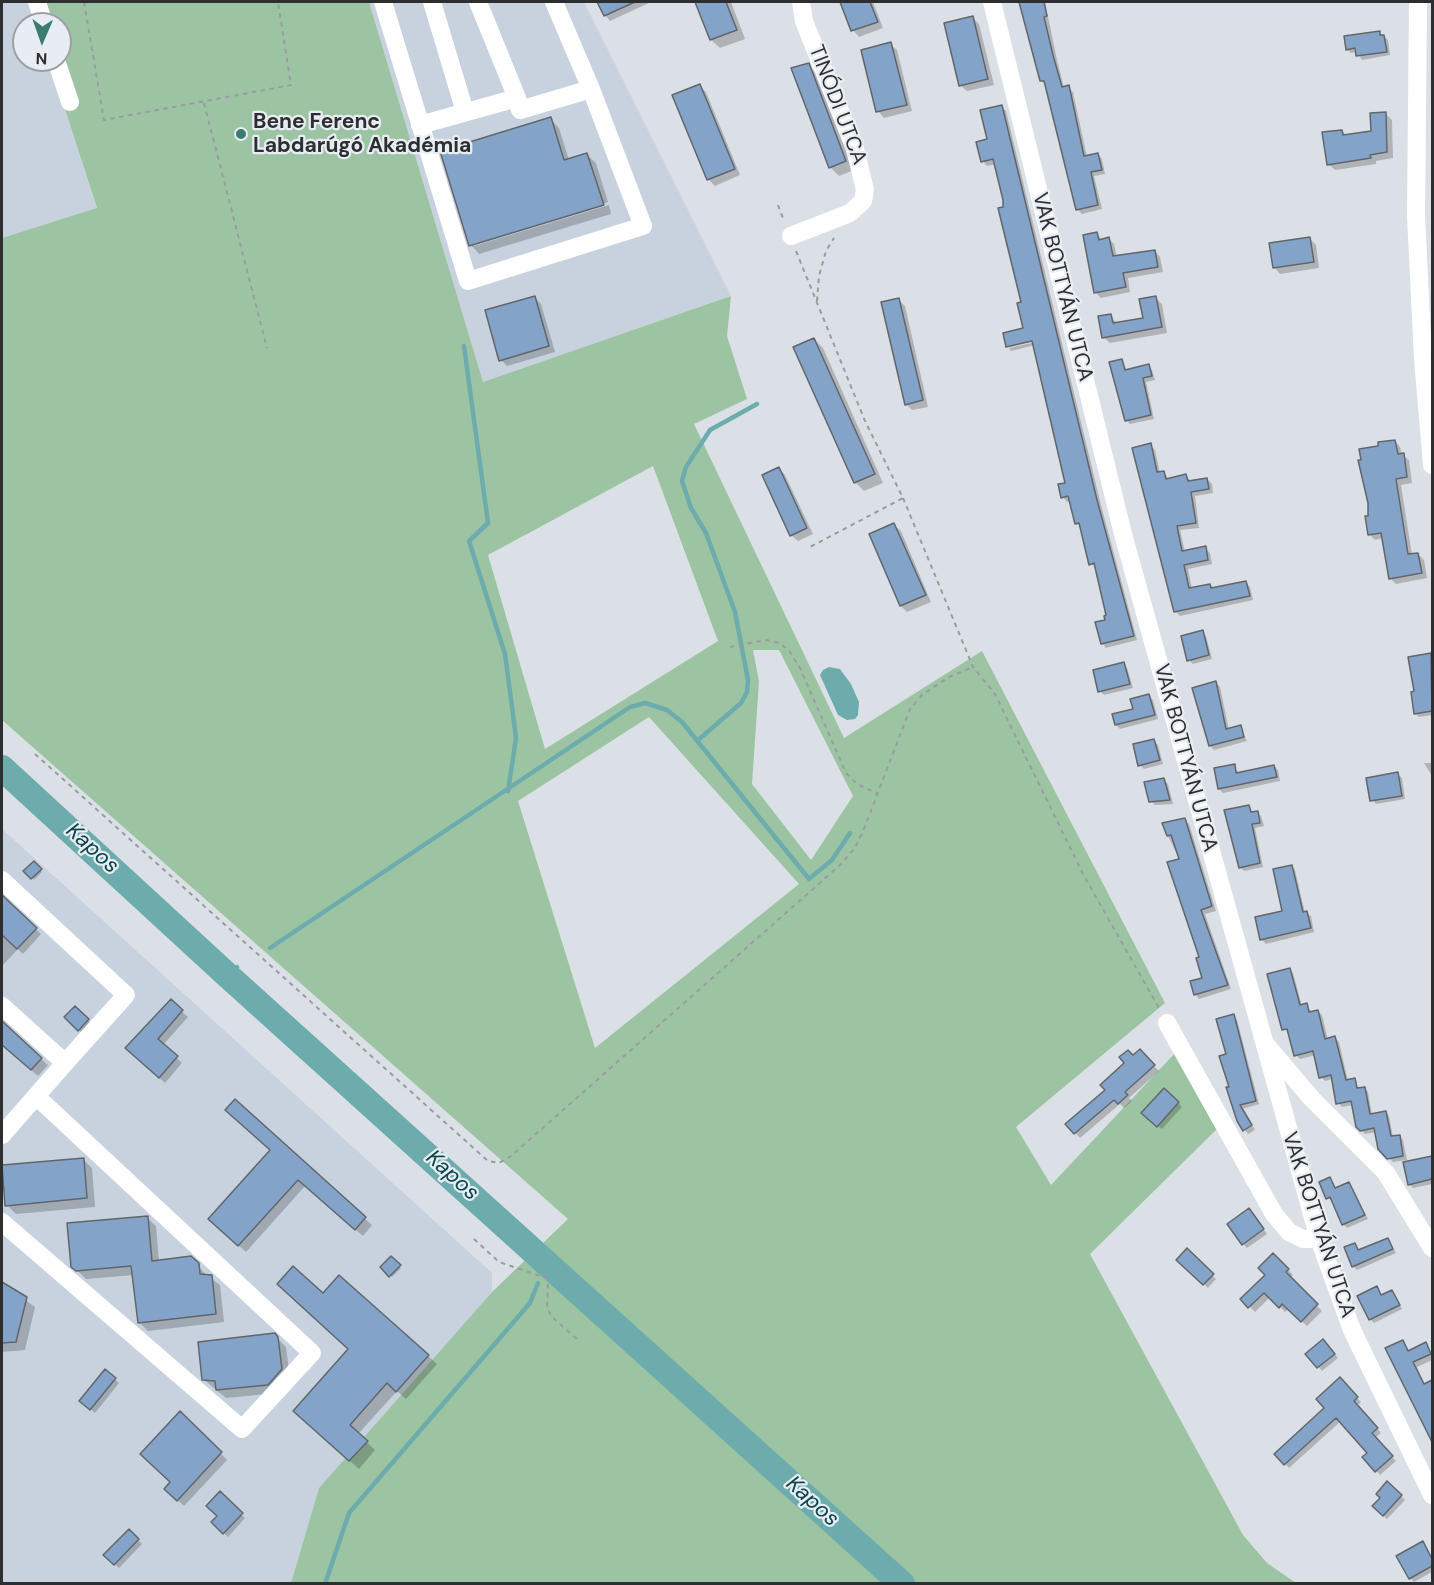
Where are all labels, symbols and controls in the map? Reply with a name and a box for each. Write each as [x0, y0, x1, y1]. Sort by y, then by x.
north arrow [12, 12, 72, 72]
street label: TINÓDI UTCA [803, 42, 871, 168]
text: N [35, 48, 48, 69]
place label: Bene Ferenc Labdarúgó Akadémia [253, 109, 471, 159]
marker: Bene Ferenc Labdarúgó Akadémia [234, 127, 248, 141]
street label: VAK BOTTYÁN UTCA [1026, 190, 1098, 384]
street label: VAK BOTTYÁN UTCA [1148, 661, 1222, 855]
water label: Kapos [60, 818, 124, 880]
street label: VAK BOTTYÁN UTCA [1276, 1129, 1360, 1321]
water label: Kapos [420, 1145, 484, 1207]
water label: Kapos [780, 1471, 844, 1533]

